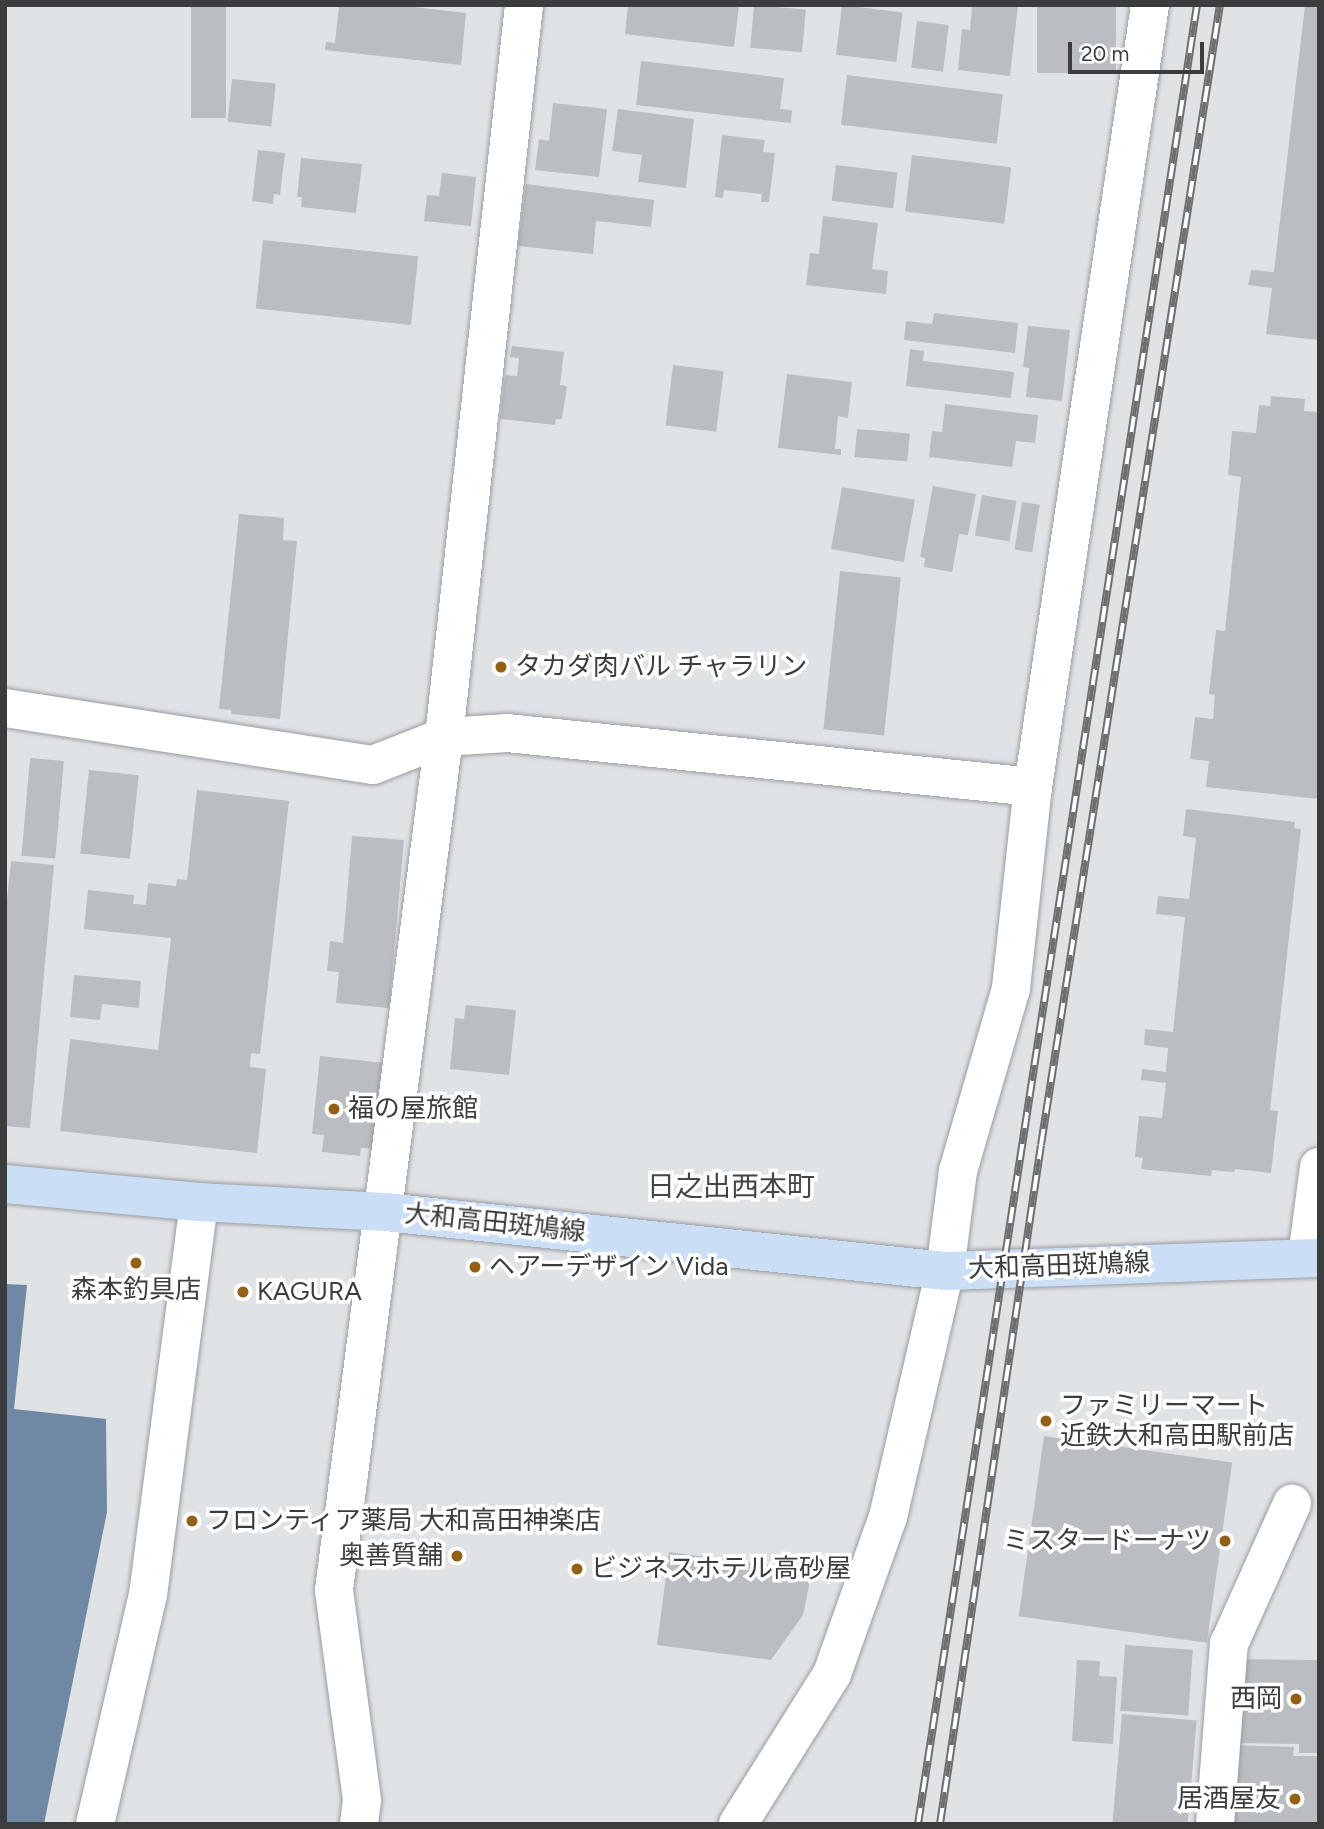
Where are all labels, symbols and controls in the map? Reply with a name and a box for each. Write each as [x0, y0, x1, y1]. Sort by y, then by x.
scale bar [1072, 28, 1208, 72]
text: 20 m [1081, 41, 1129, 66]
place label: タカダ肉バル チャラリン [515, 651, 807, 683]
marker: タカダ肉バル チャラリン [493, 659, 509, 675]
place label: 福の屋旅館 [348, 1093, 478, 1125]
marker: 福の屋旅館 [326, 1101, 342, 1117]
district label: 日之出西本町 [647, 1169, 815, 1203]
street label: 大和高田斑鳩線 [403, 1198, 587, 1248]
street label: 大和高田斑鳩線 [968, 1247, 1150, 1285]
place label: ヘアーデザイン Vida [489, 1251, 728, 1283]
marker: 森本釣具店 [128, 1255, 144, 1271]
marker: ヘアーデザイン Vida [467, 1259, 483, 1275]
place label: 森本釣具店 [71, 1274, 201, 1306]
place label: KAGURA [257, 1276, 362, 1308]
marker: KAGURA [235, 1284, 251, 1300]
place label: ファミリーマート 近鉄大和高田駅前店 [1060, 1390, 1294, 1452]
marker: ファミリーマート 近鉄大和高田駅前店 [1038, 1413, 1054, 1429]
place label: フロンティア薬局 大和高田神楽店 [206, 1505, 602, 1537]
marker: フロンティア薬局 大和高田神楽店 [184, 1513, 200, 1529]
place label: ミスタードーナツ [1003, 1525, 1211, 1557]
marker: ミスタードーナツ [1217, 1533, 1233, 1549]
place label: 奥善質舗 [339, 1540, 443, 1572]
marker: 奥善質舗 [449, 1548, 465, 1564]
place label: ビジネスホテル高砂屋 [591, 1553, 851, 1585]
marker: ビジネスホテル高砂屋 [569, 1561, 585, 1577]
place label: 西岡 [1230, 1683, 1282, 1715]
marker: 西岡 [1288, 1691, 1304, 1707]
place label: 居酒屋友 [1177, 1783, 1281, 1815]
marker: 居酒屋友 [1287, 1791, 1303, 1807]

